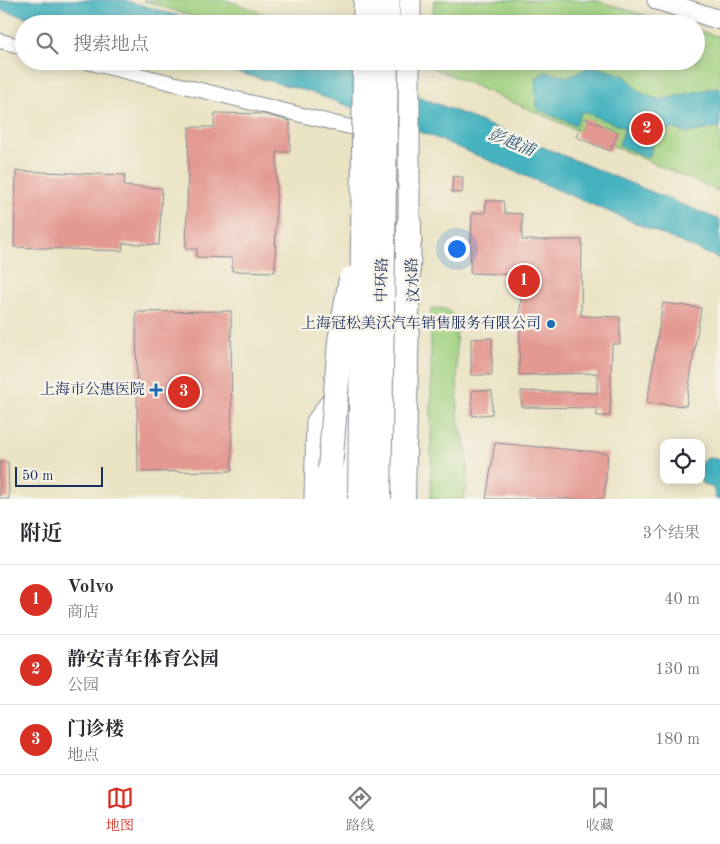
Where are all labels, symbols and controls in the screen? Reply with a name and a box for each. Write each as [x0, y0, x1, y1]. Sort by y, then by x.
search box [15, 15, 705, 70]
icon: search [33, 29, 61, 57]
text: 搜索地点 [73, 36, 149, 55]
pin: 2 [631, 110, 663, 148]
water label: 彭越浦 [486, 125, 540, 161]
your location [444, 236, 470, 262]
street label: 中环路 [373, 257, 391, 303]
street label: 汶水路 [403, 257, 423, 303]
pin: 1 [508, 262, 540, 300]
place label: 上海冠松美沃汽车销售服务有限公司 [301, 315, 541, 332]
marker: 上海冠松美沃汽车销售服务有限公司 [545, 318, 557, 330]
pin: 3 [168, 373, 200, 411]
place label: 上海市公惠医院 [40, 381, 145, 398]
marker: 上海市公惠医院 [149, 383, 163, 397]
map controls [660, 439, 705, 484]
button: locate [660, 439, 705, 484]
scale bar [15, 464, 102, 487]
text: 50 m [22, 469, 53, 483]
text: 附近 [20, 524, 62, 545]
text: 3个结果 [643, 526, 700, 542]
text: Volvo [67, 578, 114, 597]
text: 1 [31, 592, 41, 608]
text: 40 m [664, 592, 700, 608]
text: 商店 [67, 605, 99, 621]
text: 静安青年体育公园 [67, 651, 219, 670]
text: 2 [31, 662, 41, 678]
text: 130 m [655, 662, 700, 678]
text: 公园 [67, 678, 99, 694]
text: 门诊楼 [67, 721, 124, 740]
text: 3 [31, 732, 41, 748]
text: 180 m [655, 732, 700, 748]
text: 地点 [67, 748, 99, 764]
tab: 地图 [106, 784, 134, 835]
tab: 路线 [346, 784, 374, 835]
tab: 收藏 [586, 784, 614, 835]

